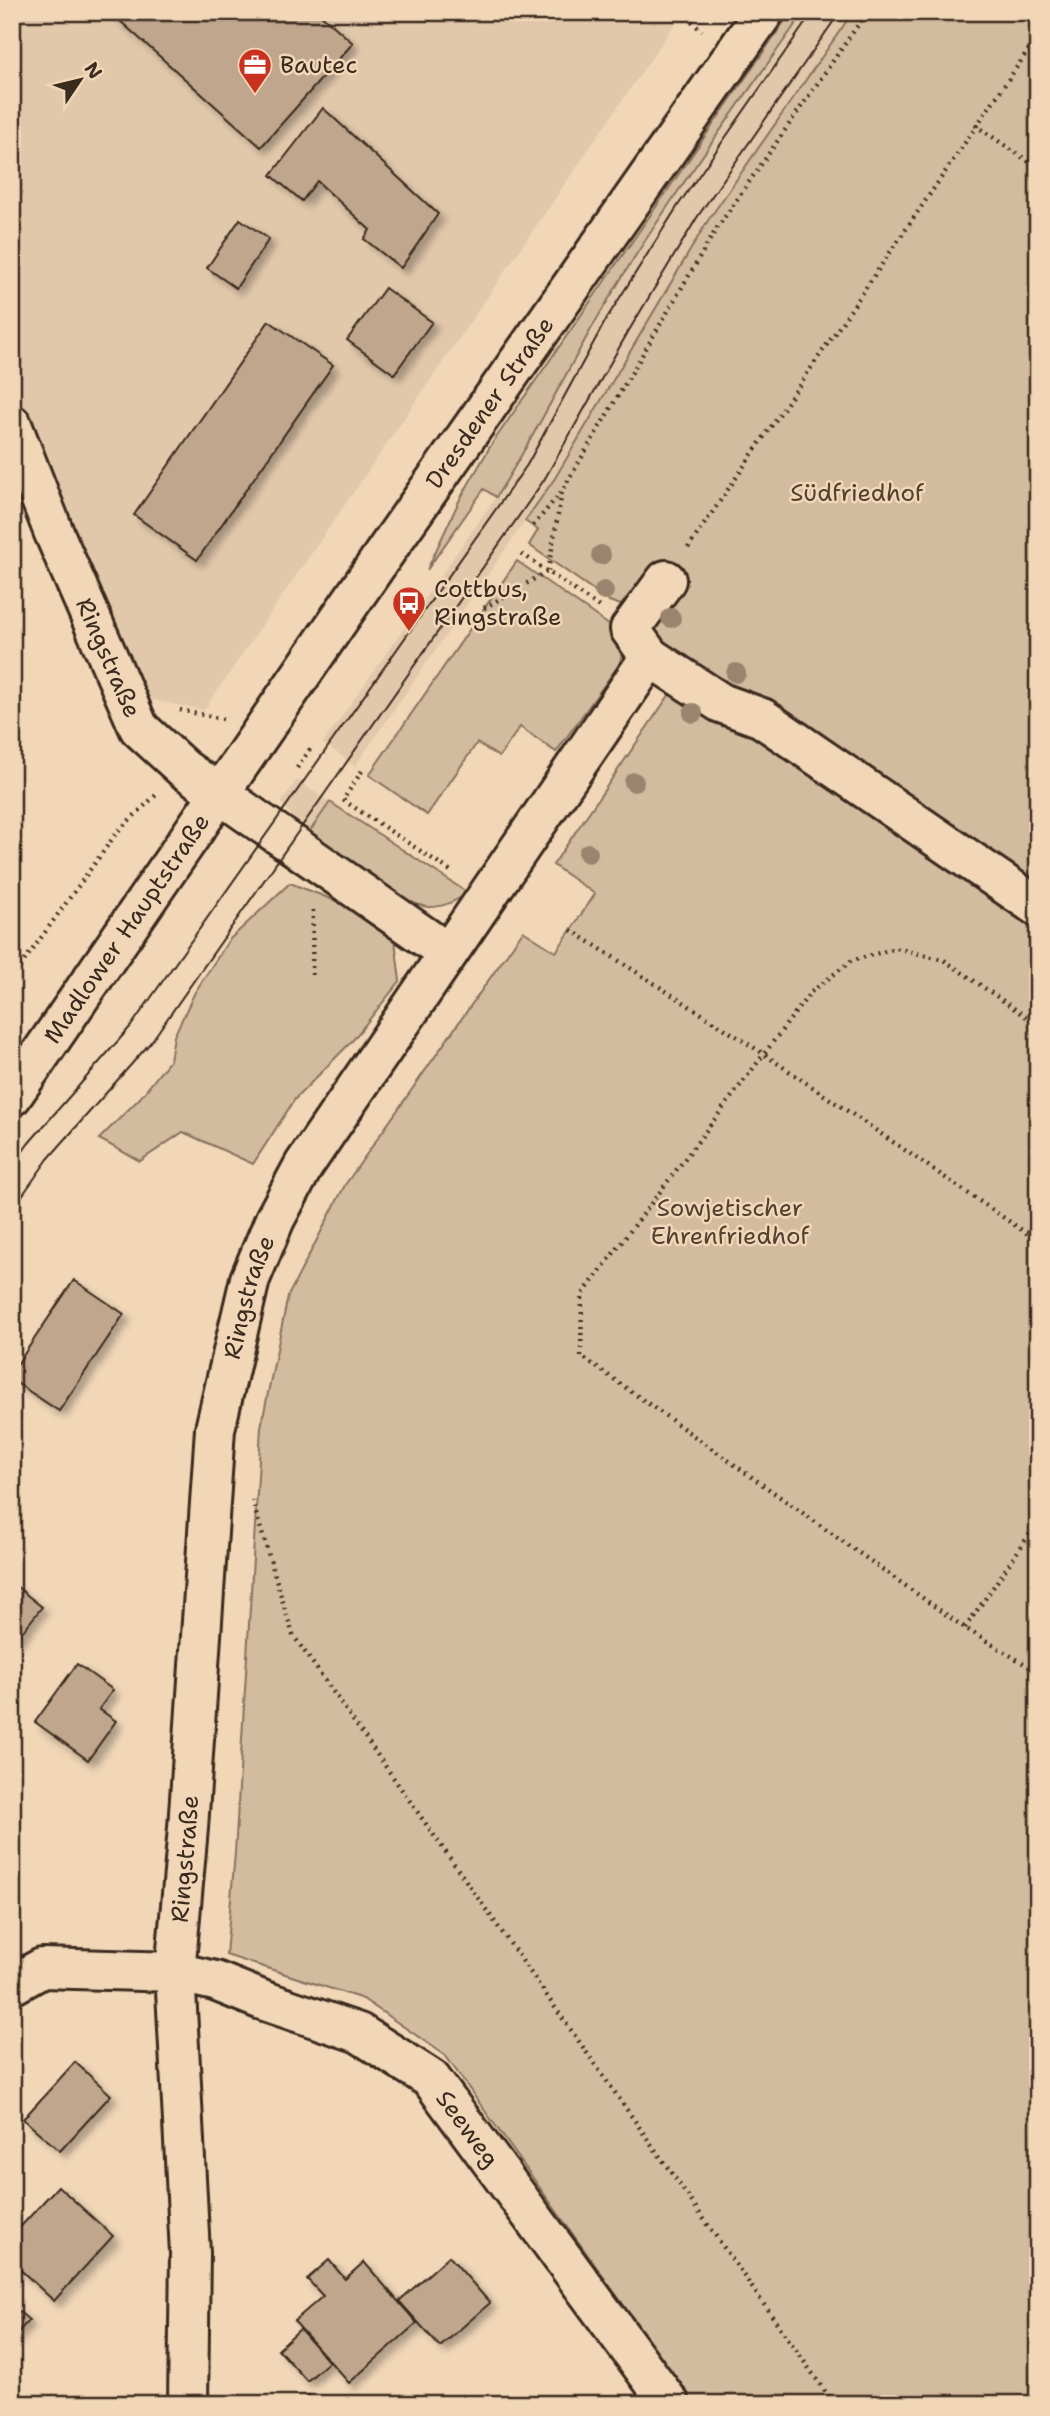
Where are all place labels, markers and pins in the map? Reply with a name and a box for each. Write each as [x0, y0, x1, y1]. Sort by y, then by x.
office icon: Bautec [236, 46, 274, 95]
place label: Bautec [280, 49, 358, 81]
place label: Cottbus, Ringstraße [434, 573, 562, 633]
bus stop icon: Cottbus, Ringstraße [390, 584, 428, 633]

